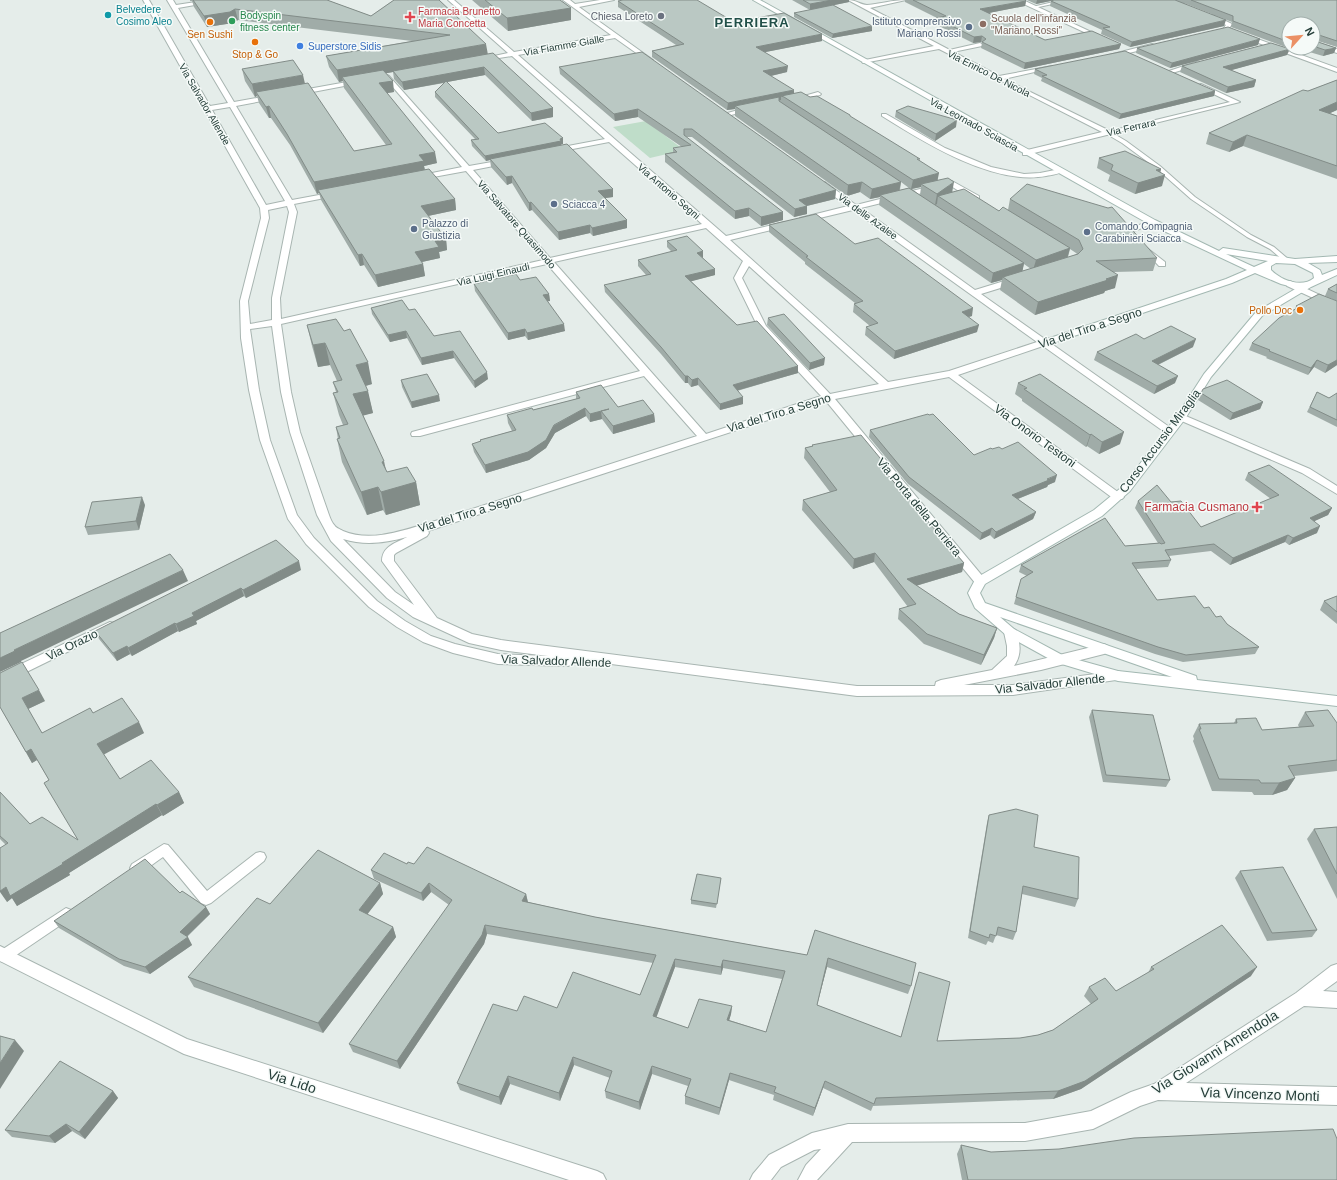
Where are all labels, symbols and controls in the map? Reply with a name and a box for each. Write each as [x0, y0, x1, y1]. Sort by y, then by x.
place label: Belvedere Cosimo Aleo [116, 4, 173, 27]
place label: Farmacia Brunetto Maria Concetta [418, 6, 501, 29]
marker: Belvedere Cosimo Aleo [103, 10, 113, 20]
place label: Bodyspin fitness center [240, 10, 300, 33]
place label: Chiesa Loreto [591, 11, 653, 22]
marker: Chiesa Loreto [656, 11, 666, 21]
marker: Farmacia Brunetto Maria Concetta [405, 12, 415, 22]
place label: Scuola dell'infanzia "Mariano Rossi" [991, 13, 1077, 36]
district label: PERRIERA [714, 15, 790, 30]
marker: Bodyspin fitness center [227, 16, 237, 26]
place label: Istituto comprensivo Mariano Rossi [872, 16, 961, 39]
north arrow [1281, 16, 1321, 56]
marker: Sen Sushi [205, 17, 215, 27]
marker: Scuola dell'infanzia "Mariano Rossi" [978, 19, 988, 29]
marker: Istituto comprensivo Mariano Rossi [964, 22, 974, 32]
text: N [1303, 25, 1317, 38]
place label: Sen Sushi [187, 29, 233, 40]
street label: Via Fiamme Gialle [523, 33, 606, 58]
marker: Stop & Go [250, 37, 260, 47]
marker: Superstore Sidis [295, 41, 305, 51]
place label: Superstore Sidis [308, 41, 381, 52]
street label: Via Enrico De Nicola [945, 48, 1032, 99]
place label: Stop & Go [232, 49, 279, 60]
street label: Via Salvador Allende [177, 62, 233, 147]
street label: Via Leornado Sciascia [928, 96, 1020, 154]
street label: Via Ferrara [1106, 116, 1157, 138]
street label: Via Antonio Segni [635, 161, 702, 221]
street label: Via Salvatore Quasimodo [475, 178, 558, 271]
street label: Via delle Azalee [836, 191, 900, 242]
marker: Sciacca 4 [549, 199, 559, 209]
place label: Sciacca 4 [562, 199, 606, 210]
place label: Palazzo di Giustizia [422, 218, 468, 241]
place label: Comando Compagnia Carabinieri Sciacca [1095, 221, 1193, 244]
marker: Palazzo di Giustizia [409, 224, 419, 234]
marker: Comando Compagnia Carabinieri Sciacca [1082, 227, 1092, 237]
street label: Via Luigi Einaudi [456, 261, 531, 288]
street label: Via del Tiro a Segno [1037, 305, 1144, 351]
place label: Pollo Doc [1249, 305, 1292, 316]
marker: Pollo Doc [1295, 305, 1305, 315]
street label: Corso Accursio Miraglia [1116, 386, 1204, 496]
street label: Via del Tiro a Segno [725, 390, 833, 435]
street label: Via Onorio Testoni [991, 402, 1079, 470]
street label: Via Porta della Perriera [874, 455, 964, 559]
street label: Via del Tiro a Segno [416, 490, 524, 535]
place label: Farmacia Cusmano [1144, 500, 1249, 514]
marker: Farmacia Cusmano [1252, 502, 1262, 512]
street label: Via Orazio [44, 626, 100, 664]
street label: Via Salvador Allende [501, 652, 612, 670]
street label: Via Salvador Allende [994, 671, 1106, 697]
street label: Via Giovanni Amendola [1149, 1007, 1281, 1097]
street label: Via Lido [266, 1066, 319, 1096]
street label: Via Vincenzo Monti [1200, 1084, 1320, 1104]

